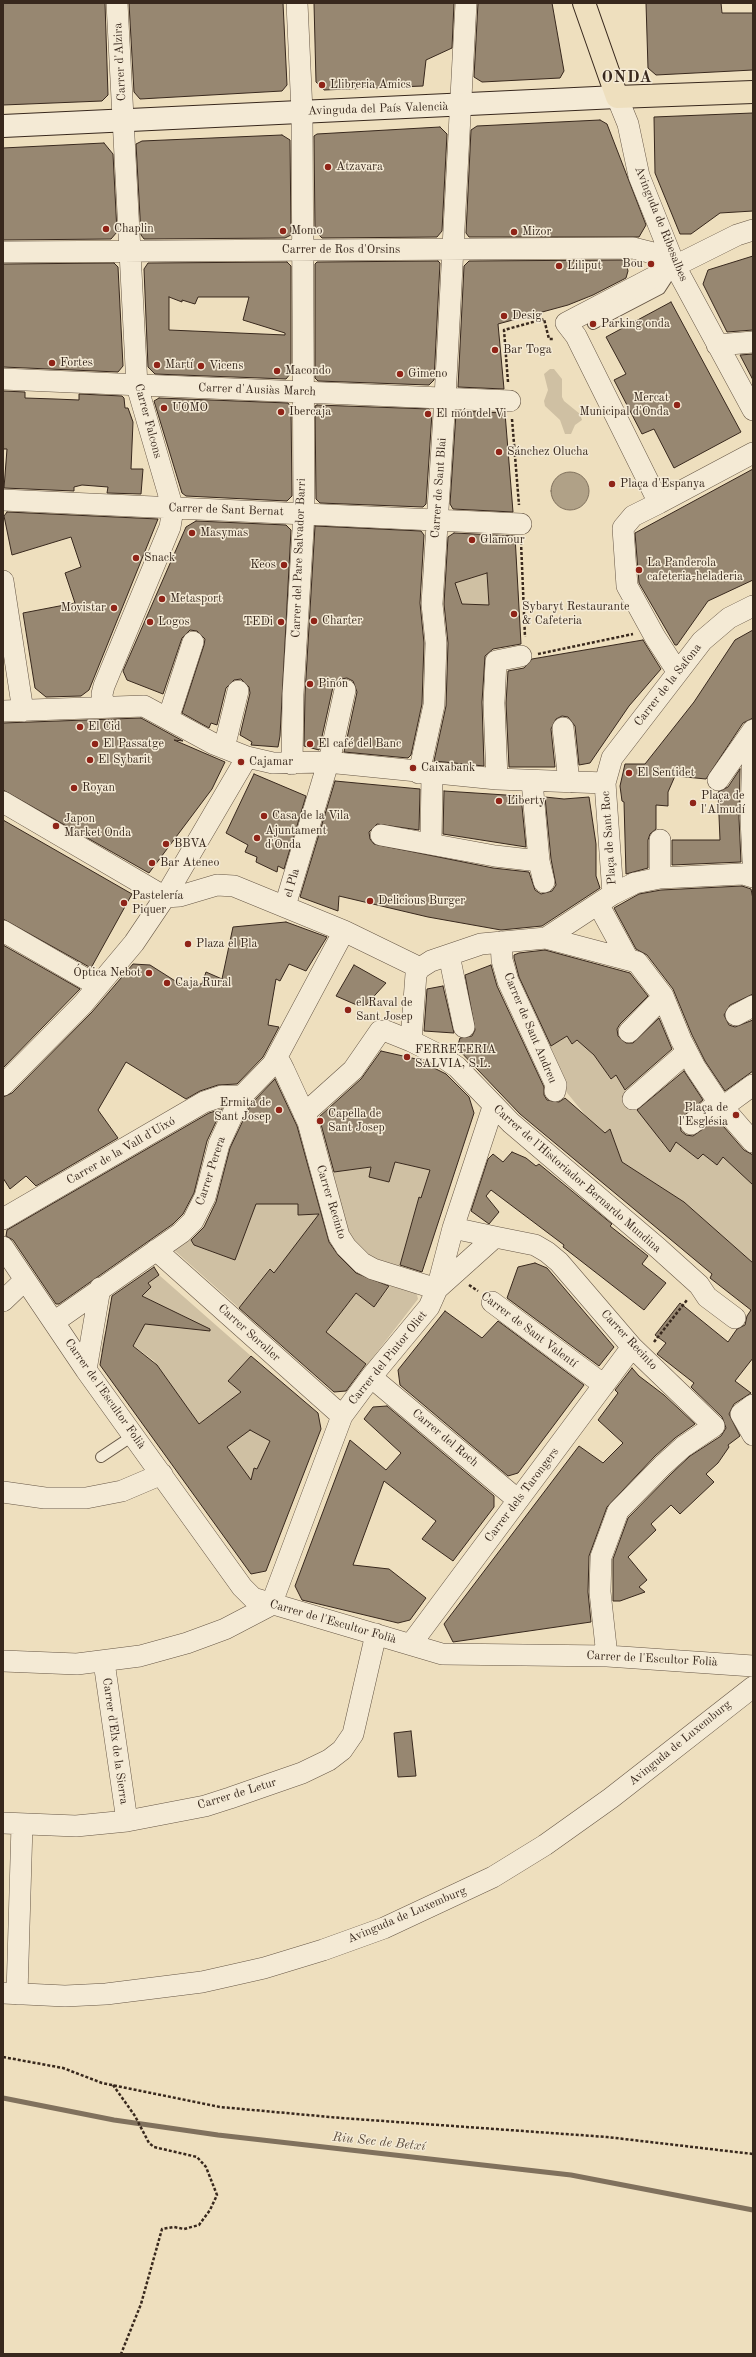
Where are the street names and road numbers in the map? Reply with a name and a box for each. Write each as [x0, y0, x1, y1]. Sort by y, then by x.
street label: Carrer d'Alzira [111, 22, 129, 102]
street label: Avinguda del País Valencià [308, 99, 448, 119]
street label: Avinguda de Ribesalbes [631, 164, 691, 284]
street label: Carrer de Ros d'Orsins [282, 243, 400, 257]
street label: Carrer d'Ausiàs March [198, 381, 316, 399]
street label: Carrer Falcons [131, 382, 165, 460]
street label: Carrer de Sant Blai [428, 437, 450, 539]
street label: Carrer del Pare Salvador Barri [289, 478, 309, 638]
street label: Carrer de Sant Bernat [168, 501, 284, 519]
street label: Carrer de la Safona [631, 641, 705, 729]
street label: Plaça de Sant Roc [599, 791, 619, 885]
street label: el Pla [281, 867, 303, 899]
street label: Carrer de Sant Andreu [500, 970, 560, 1086]
street label: Carrer de l'Historiador Bernardo Mundina [490, 1102, 664, 1256]
street label: Carrer de la Vall d'Uixó [64, 1114, 178, 1188]
street label: Carrer Perera [193, 1135, 229, 1207]
street label: Carrer Recinto [313, 1163, 349, 1241]
street label: Carrer de Sant Valentí [478, 1289, 580, 1371]
street label: Carrer Soroller [215, 1301, 283, 1365]
street label: Carrer Recinto [598, 1307, 660, 1373]
street label: Carrer del Pintor Oliet [346, 1308, 430, 1408]
street label: Carrer de l'Escultor Folià [61, 1336, 149, 1452]
street label: Carrer del Roch [409, 1406, 481, 1470]
street label: Carrer dels Tarongers [482, 1445, 562, 1545]
street label: Carrer de l'Escultor Folià [268, 1597, 398, 1647]
street label: Carrer de l'Escultor Folià [586, 1648, 718, 1670]
street label: Carrer d'Elx de la Sierra [99, 1677, 131, 1805]
street label: Avinguda de Luxemburg [626, 1697, 734, 1789]
street label: Carrer de Letur [196, 1775, 278, 1813]
street label: Avinguda de Luxemburg [346, 1883, 468, 1947]

